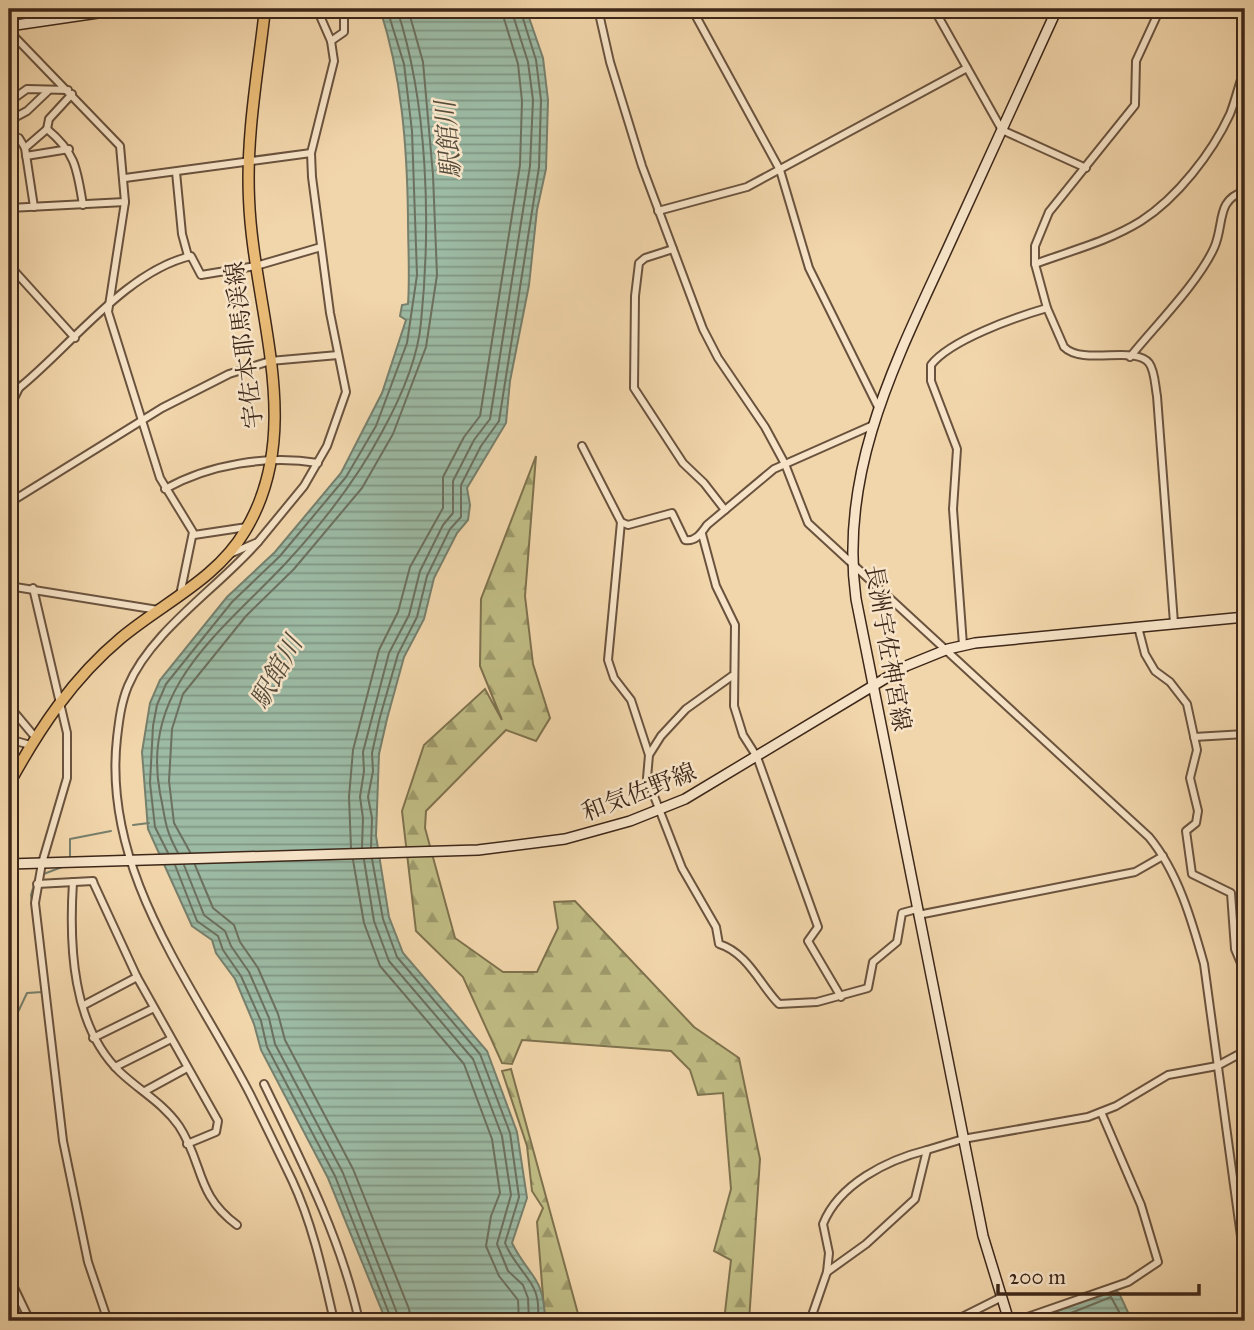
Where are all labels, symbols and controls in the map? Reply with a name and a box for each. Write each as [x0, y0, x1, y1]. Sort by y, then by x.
water label: 駅館川 [428, 97, 467, 180]
street label: 宇佐本耶馬渓線 [219, 260, 269, 430]
street label: 長洲宇佐神宮線 [859, 563, 917, 733]
water label: 駅館川 [243, 628, 310, 714]
street label: 和気佐野線 [578, 756, 700, 828]
scale bar [998, 1253, 1200, 1297]
text: 200 m [1009, 1264, 1066, 1290]

